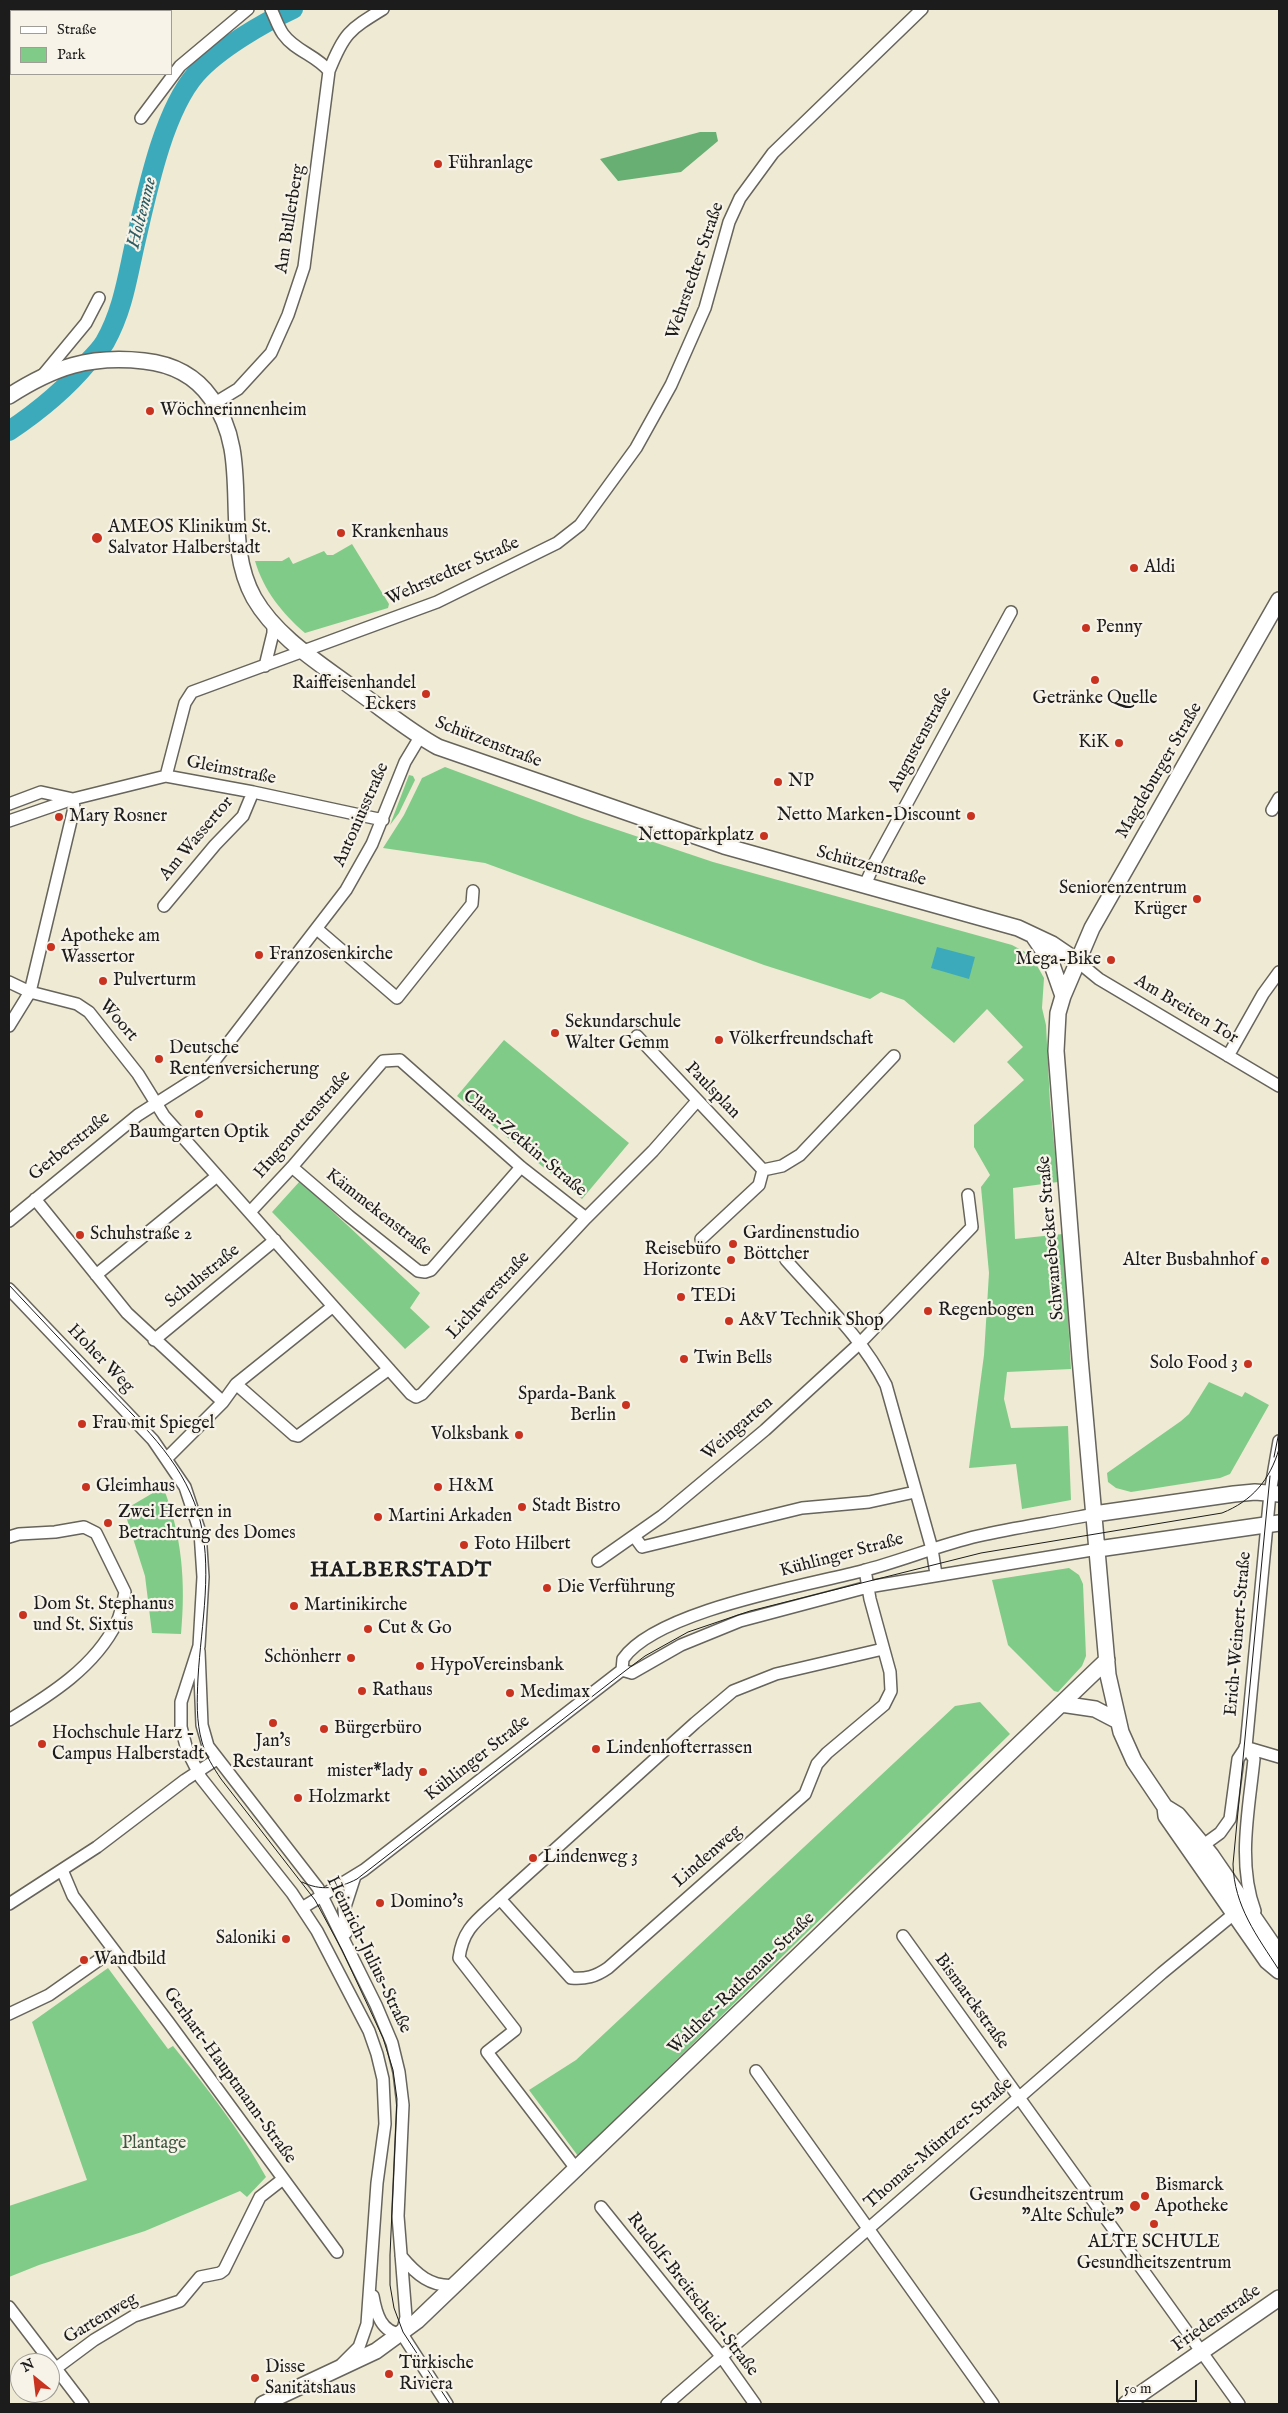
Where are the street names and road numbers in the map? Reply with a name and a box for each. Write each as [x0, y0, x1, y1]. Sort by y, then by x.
street label: Am Bullerberg [272, 163, 310, 275]
street label: Wehrstedter Straße [662, 200, 730, 342]
street label: Wehrstedter Straße [383, 533, 523, 611]
street label: Augustenstraße [884, 684, 958, 796]
street label: Magdeburger Straße [1112, 699, 1208, 843]
street label: Schützenstraße [432, 713, 544, 773]
street label: Gleimstraße [184, 752, 278, 790]
street label: Antoniusstraße [329, 760, 395, 870]
street label: Am Wassertor [155, 792, 239, 886]
street label: Schützenstraße [814, 842, 928, 892]
street label: Am Breiten Tor [1130, 971, 1242, 1049]
street label: Woort [94, 996, 142, 1046]
street label: Paulsplan [680, 1058, 744, 1124]
street label: Hugenottenstraße [250, 1066, 356, 1184]
street label: Clara-Zetkin-Straße [458, 1086, 590, 1202]
street label: Gerberstraße [25, 1108, 115, 1186]
street label: Schwanebecker Straße [1034, 1155, 1070, 1321]
street label: Kämmekenstraße [321, 1165, 435, 1261]
street label: Schuhstraße [161, 1240, 245, 1314]
street label: Lichtwerstraße [443, 1248, 535, 1344]
street label: Hoher Weg [62, 1320, 138, 1398]
street label: Weingarten [698, 1392, 778, 1466]
street label: Kühlinger Straße [778, 1529, 906, 1583]
street label: Erich-Weinert-Straße [1221, 1551, 1257, 1717]
street label: Kühlinger Straße [421, 1711, 535, 1807]
street label: Lindenweg [669, 1821, 747, 1893]
street label: Heinrich-Julius-Straße [321, 1873, 415, 2037]
street label: Walther-Rathenau-Straße [664, 1908, 820, 2060]
street label: Bismarckstraße [929, 1950, 1013, 2054]
street label: Gerhart-Hauptmann-Straße [158, 1984, 300, 2168]
street label: Thomas-Müntzer-Straße [860, 2074, 1018, 2214]
street label: Rudolf-Breitscheid-Straße [621, 2209, 763, 2381]
street label: Friedenstraße [1169, 2281, 1265, 2357]
street label: Gartenweg [60, 2289, 142, 2349]

